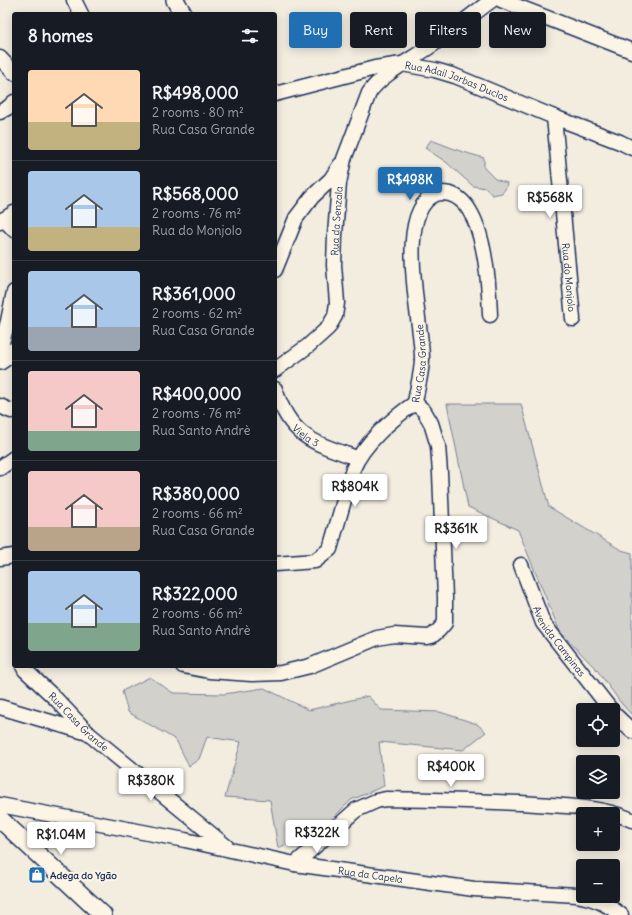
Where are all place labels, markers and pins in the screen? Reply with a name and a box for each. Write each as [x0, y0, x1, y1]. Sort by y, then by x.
pin: R$498K [377, 167, 443, 201]
pin: R$568K [517, 185, 583, 219]
pin: R$804K [322, 474, 388, 508]
pin: R$361K [423, 516, 489, 550]
pin: R$400K [418, 754, 484, 788]
pin: R$380K [118, 768, 184, 802]
pin: R$322K [284, 820, 350, 854]
pin: R$1.04M [24, 822, 98, 856]
shop icon: Adega do Ygão [27, 865, 47, 885]
place label: Adega do Ygão [50, 869, 117, 882]

